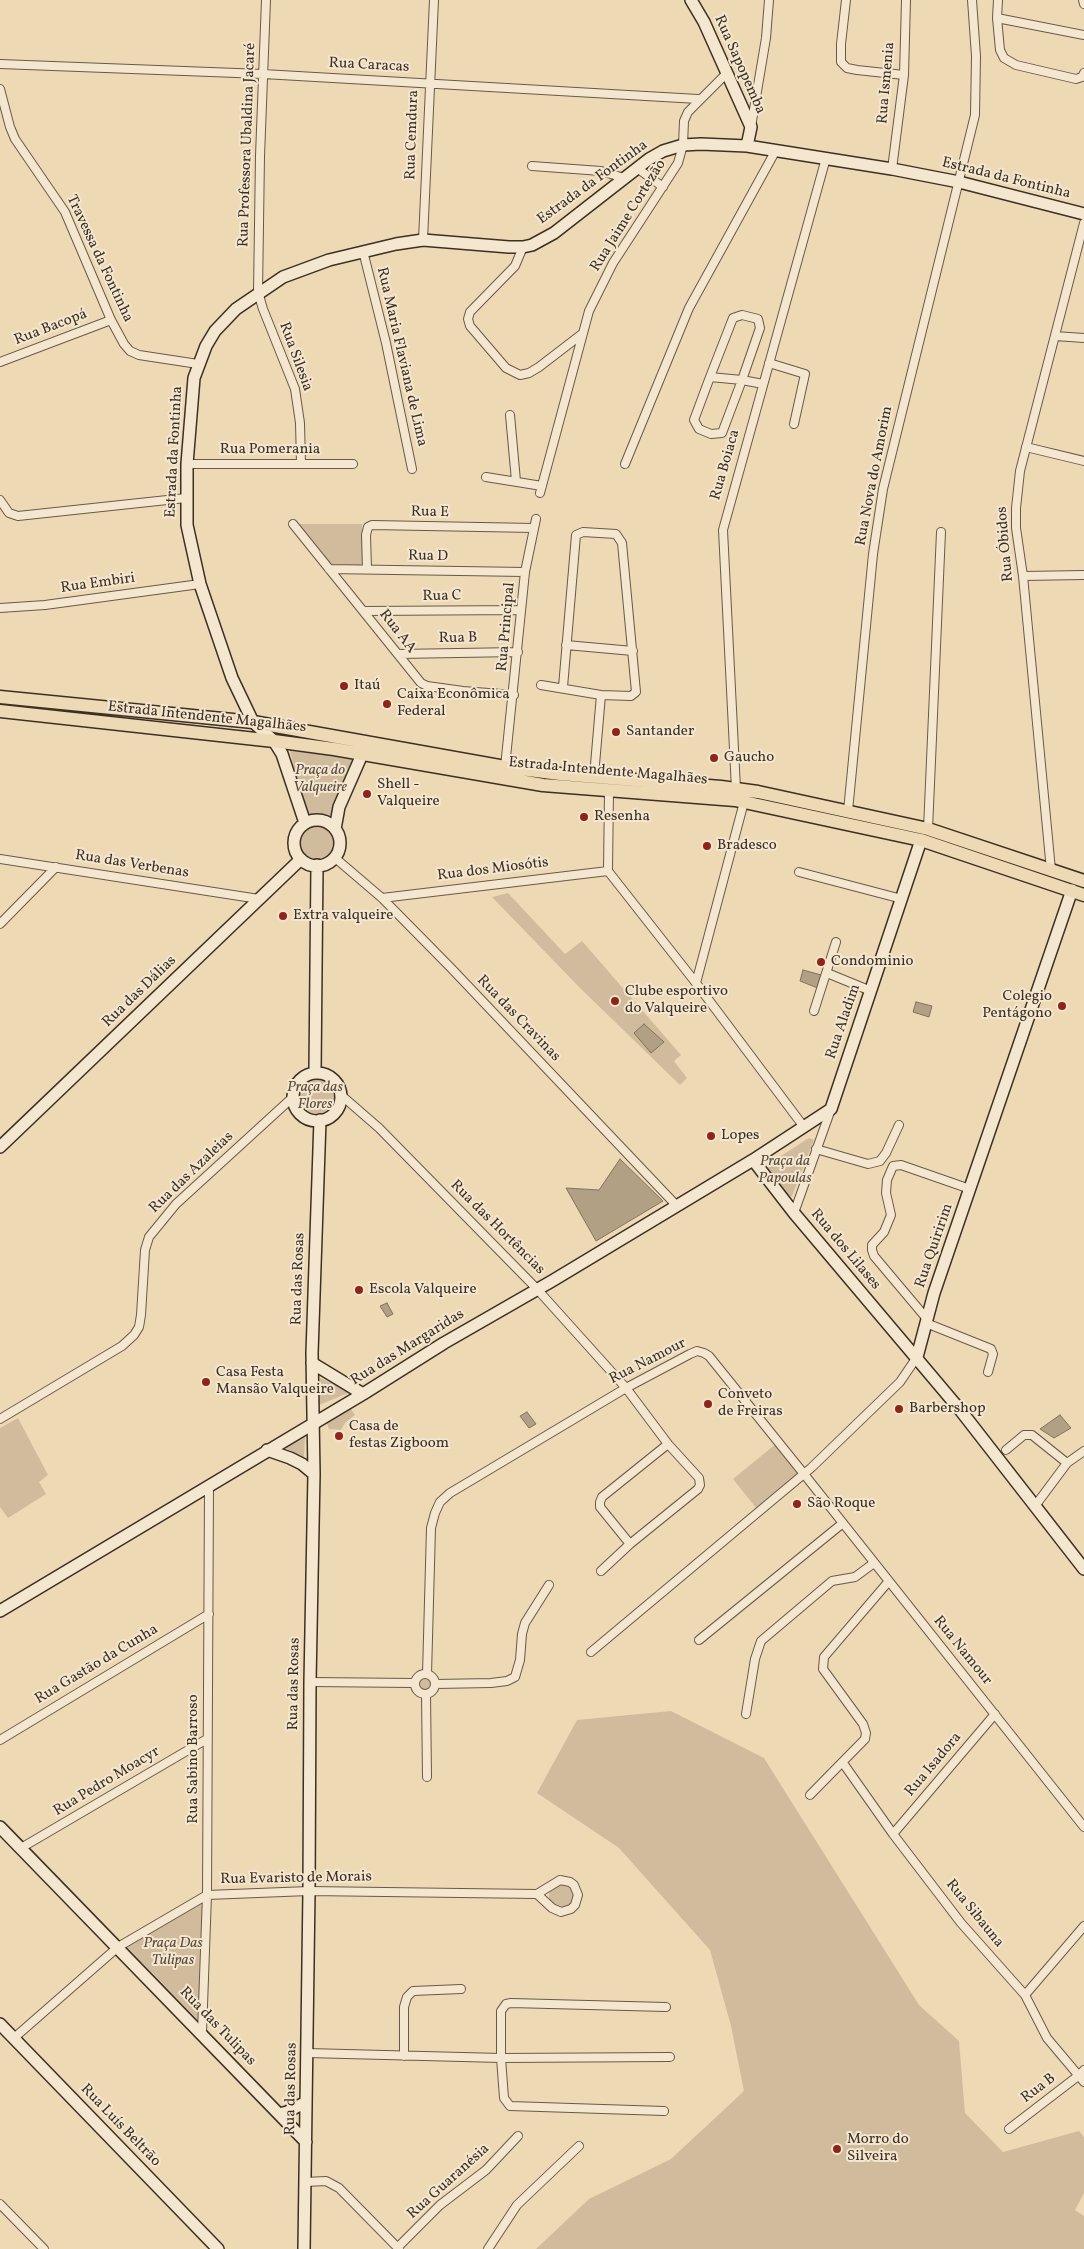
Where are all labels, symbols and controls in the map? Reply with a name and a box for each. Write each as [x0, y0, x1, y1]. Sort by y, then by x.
street label: Rua Sapopemba [709, 13, 769, 117]
street label: Rua Ismenia [874, 41, 900, 125]
street label: Rua Professora Ubaldina Jacaré [235, 42, 261, 248]
street label: Rua Caracas [328, 55, 410, 77]
street label: Rua Cemdura [402, 90, 424, 180]
street label: Estrada da Fontinha [534, 137, 652, 229]
street label: Estrada da Fontinha [940, 154, 1072, 204]
street label: Rua Jaime Cortezão [587, 157, 671, 275]
street label: Travessa da Fontinha [62, 193, 136, 325]
street label: Rua Maria Flaviana de Lima [372, 266, 430, 448]
street label: Rua Bacopá [12, 306, 90, 350]
street label: Rua Silesia [274, 320, 316, 394]
street label: Estrada da Fontinha [163, 386, 187, 518]
street label: Rua Nova do Amorim [853, 405, 897, 547]
street label: Rua Boiaca [707, 428, 745, 502]
street label: Rua Pomerania [220, 441, 320, 459]
street label: Rua E [411, 504, 449, 522]
street label: Rua Óbidos [994, 505, 1018, 583]
street label: Rua D [408, 548, 448, 566]
street label: Rua Embiri [60, 570, 136, 598]
street label: Rua Principal [494, 582, 520, 672]
street label: Rua C [422, 588, 462, 606]
street label: Rua AA [374, 607, 420, 657]
street label: Rua B [439, 630, 477, 648]
place label: Itaú [354, 677, 381, 695]
marker: Itaú [338, 680, 350, 692]
place label: Caixa Econômica Federal [397, 686, 510, 721]
marker: Caixa Econômica Federal [381, 698, 393, 710]
street label: Estrada Intendente Magalhães [107, 699, 307, 737]
place label: Santander [626, 723, 694, 741]
marker: Santander [610, 726, 622, 738]
place label: Gaucho [724, 749, 774, 767]
marker: Gaucho [708, 752, 720, 764]
street label: Estrada Intendente Magalhães [508, 754, 708, 790]
park label: Praça do Valqueire [293, 762, 347, 797]
place label: Shell - Valqueire [377, 776, 440, 811]
marker: Shell - Valqueire [361, 788, 373, 800]
place label: Resenha [594, 808, 650, 826]
marker: Resenha [578, 811, 590, 823]
place label: Bradesco [717, 837, 777, 855]
marker: Bradesco [701, 840, 713, 852]
street label: Rua das Verbenas [74, 847, 190, 883]
street label: Rua dos Miosótis [436, 854, 550, 886]
place label: Extra valqueire [293, 907, 393, 925]
marker: Extra valqueire [277, 910, 289, 922]
street label: Rua das Dálias [99, 952, 181, 1032]
place label: Condominio [831, 953, 913, 971]
marker: Condominio [815, 956, 827, 968]
street label: Rua das Cravinas [472, 972, 564, 1066]
street label: Rua Aladim [823, 982, 865, 1062]
place label: Clube esportivo do Valqueire [625, 983, 728, 1018]
place label: Colegio Pentágono [982, 988, 1052, 1023]
marker: Clube esportivo do Valqueire [609, 995, 621, 1007]
marker: Colegio Pentágono [1056, 1000, 1068, 1012]
park label: Praça das Flores [287, 1079, 343, 1114]
place label: Lopes [721, 1127, 760, 1145]
street label: Rua das Azaleias [146, 1128, 238, 1218]
marker: Lopes [705, 1130, 717, 1142]
park label: Praça da Papoulas [758, 1153, 812, 1188]
street label: Rua das Hortências [446, 1177, 548, 1279]
street label: Rua Quiririm [912, 1201, 958, 1291]
street label: Rua dos Lilases [806, 1206, 884, 1294]
street label: Rua das Rosas [288, 1232, 310, 1326]
place label: Escola Valqueire [369, 1281, 476, 1299]
marker: Escola Valqueire [353, 1284, 365, 1296]
street label: Rua das Margaridas [348, 1306, 468, 1390]
street label: Rua Namour [607, 1335, 689, 1389]
place label: Casa Festa Mansão Valqueire [216, 1364, 334, 1399]
marker: Casa Festa Mansão Valqueire [200, 1376, 212, 1388]
place label: Conveto de Freiras [718, 1386, 783, 1421]
marker: Conveto de Freiras [702, 1398, 714, 1410]
place label: Barbershop [909, 1400, 986, 1418]
marker: Barbershop [893, 1403, 905, 1415]
place label: Casa de festas Zigboom [349, 1418, 449, 1453]
marker: Casa de festas Zigboom [333, 1430, 345, 1442]
place label: São Roque [807, 1495, 875, 1513]
marker: São Roque [791, 1498, 803, 1510]
street label: Rua Namour [929, 1613, 995, 1689]
street label: Rua Gastão da Cunha [32, 1621, 162, 1709]
street label: Rua das Rosas [285, 1637, 305, 1731]
street label: Rua Sabino Barroso [185, 1694, 203, 1824]
street label: Rua Isadora [902, 1729, 966, 1801]
street label: Rua Pedro Moacyr [51, 1743, 163, 1821]
street label: Rua Evaristo de Morais [220, 1869, 372, 1889]
street label: Rua Sibauna [941, 1876, 1007, 1952]
park label: Praça Das Tulipas [143, 1935, 203, 1970]
street label: Rua das Tulipas [175, 1984, 259, 2070]
street label: Rua das Rosas [282, 2042, 302, 2136]
street label: Rua B [1018, 2070, 1060, 2108]
street label: Rua Luís Beltrão [76, 2081, 164, 2171]
place label: Morro do Silveira [847, 2131, 909, 2166]
street label: Rua Guaranésia [404, 2140, 494, 2224]
marker: Morro do Silveira [831, 2143, 843, 2155]

